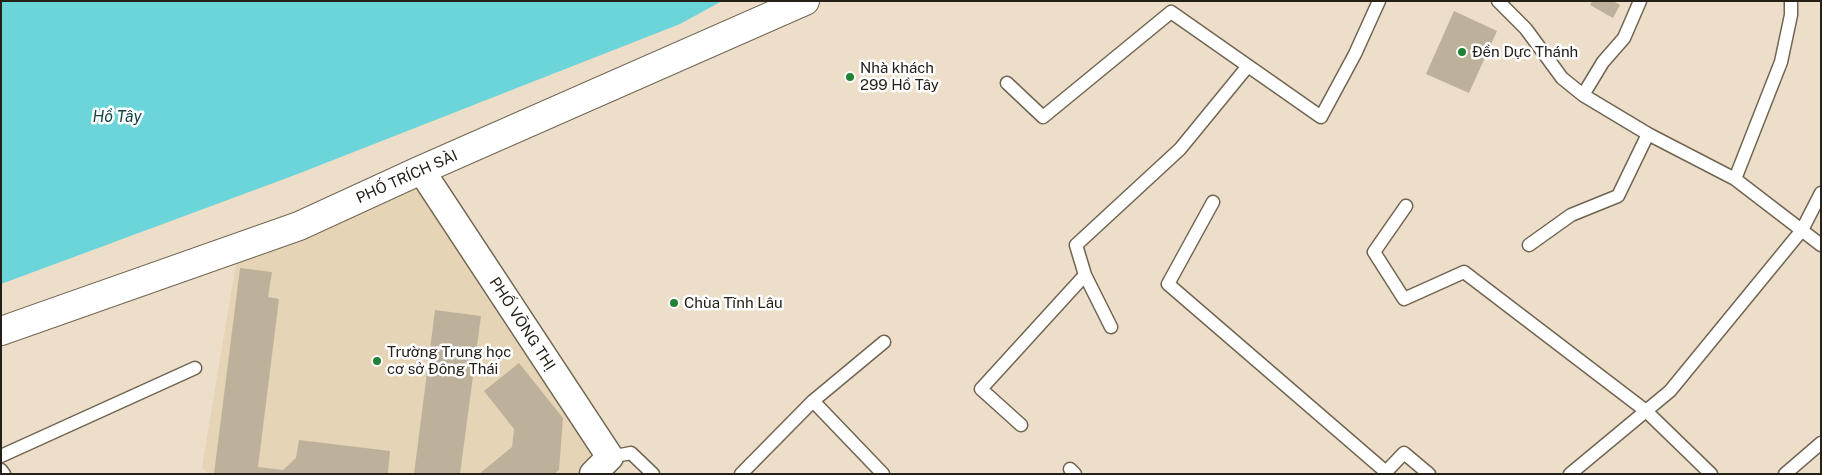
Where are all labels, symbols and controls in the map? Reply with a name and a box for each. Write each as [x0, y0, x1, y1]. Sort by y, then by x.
place label: Đền Dực Thánh [1472, 43, 1578, 61]
marker: Đền Dực Thánh [1456, 46, 1468, 58]
place label: Nhà khách 299 Hồ Tây [860, 59, 939, 94]
marker: Nhà khách 299 Hồ Tây [844, 71, 856, 83]
water label: Hồ Tây [92, 107, 142, 127]
street label: PHỐ TRÍCH SÀI [353, 147, 461, 207]
street label: PHỐ VÕNG THỊ [485, 274, 559, 374]
place label: Chùa Tĩnh Lâu [684, 294, 783, 312]
marker: Chùa Tĩnh Lâu [668, 297, 680, 309]
place label: Trường Trung học cơ sở Đông Thái [387, 343, 511, 378]
marker: Trường Trung học cơ sở Đông Thái [371, 355, 383, 367]

